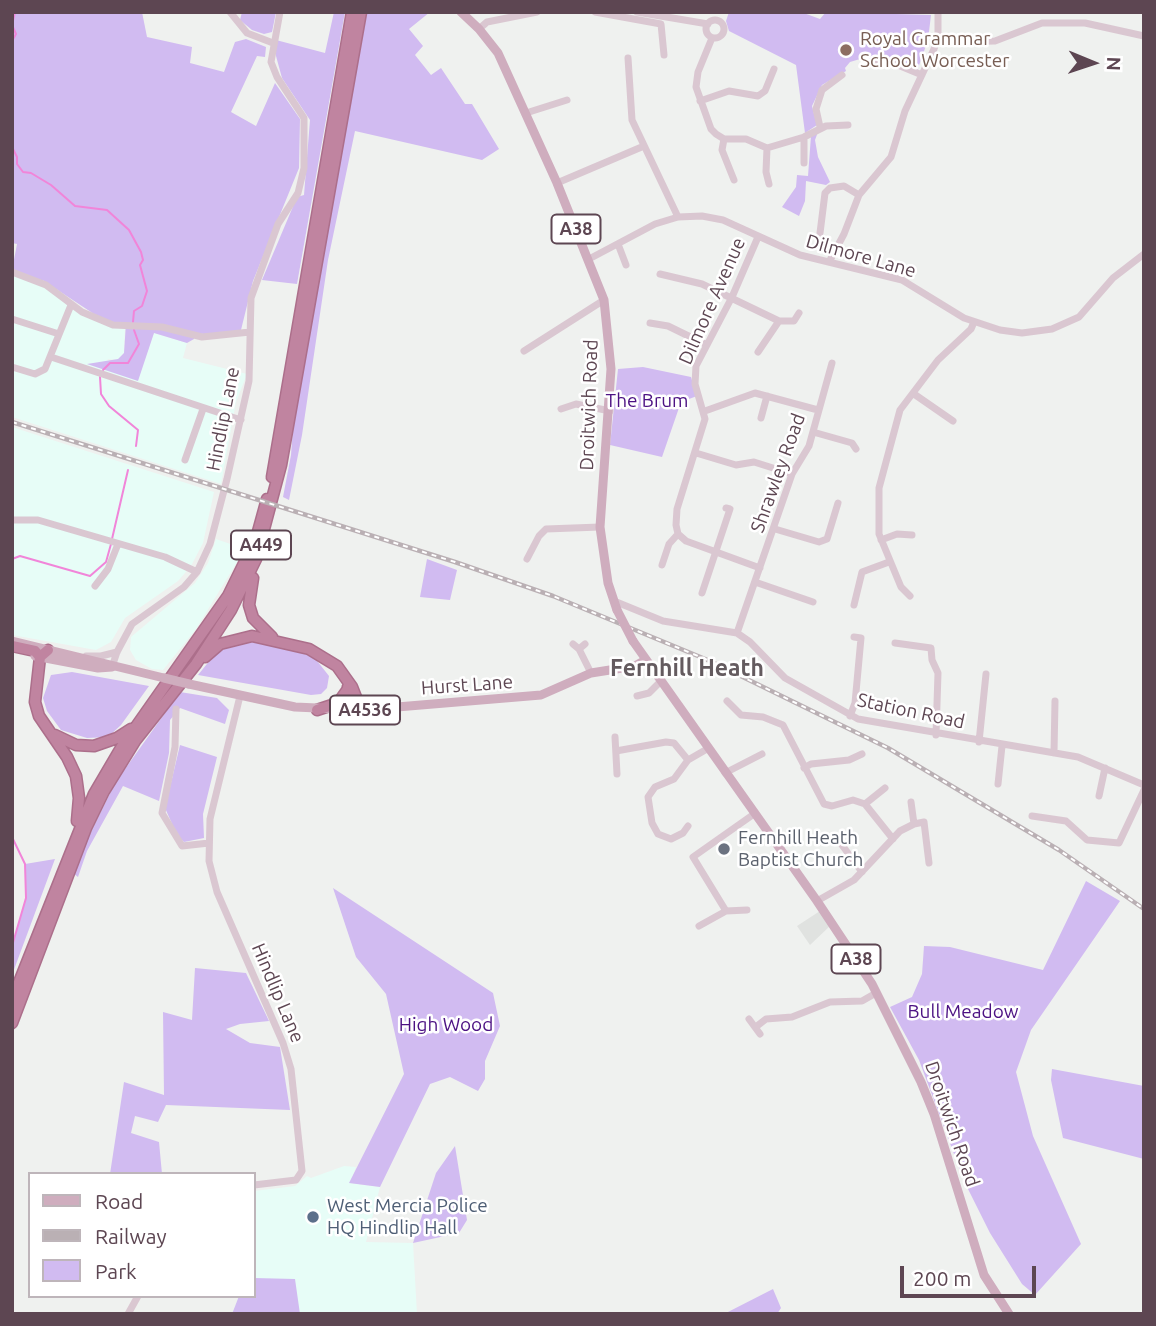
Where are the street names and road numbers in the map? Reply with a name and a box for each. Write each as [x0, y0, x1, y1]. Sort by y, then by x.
road number: A38 [552, 214, 600, 244]
street label: Dilmore Lane [803, 229, 919, 283]
street label: Dilmore Avenue [674, 234, 750, 368]
street label: Droitwich Road [575, 339, 603, 471]
street label: Hindlip Lane [202, 365, 244, 473]
street label: Shrawley Road [746, 410, 810, 536]
road number: A449 [231, 530, 291, 560]
street label: Hurst Lane [420, 670, 514, 700]
street label: Station Road [855, 688, 967, 734]
road number: A4536 [330, 696, 400, 724]
street label: Hindlip Lane [247, 940, 309, 1046]
road number: A38 [832, 944, 880, 974]
street label: Droitwich Road [920, 1058, 984, 1190]

